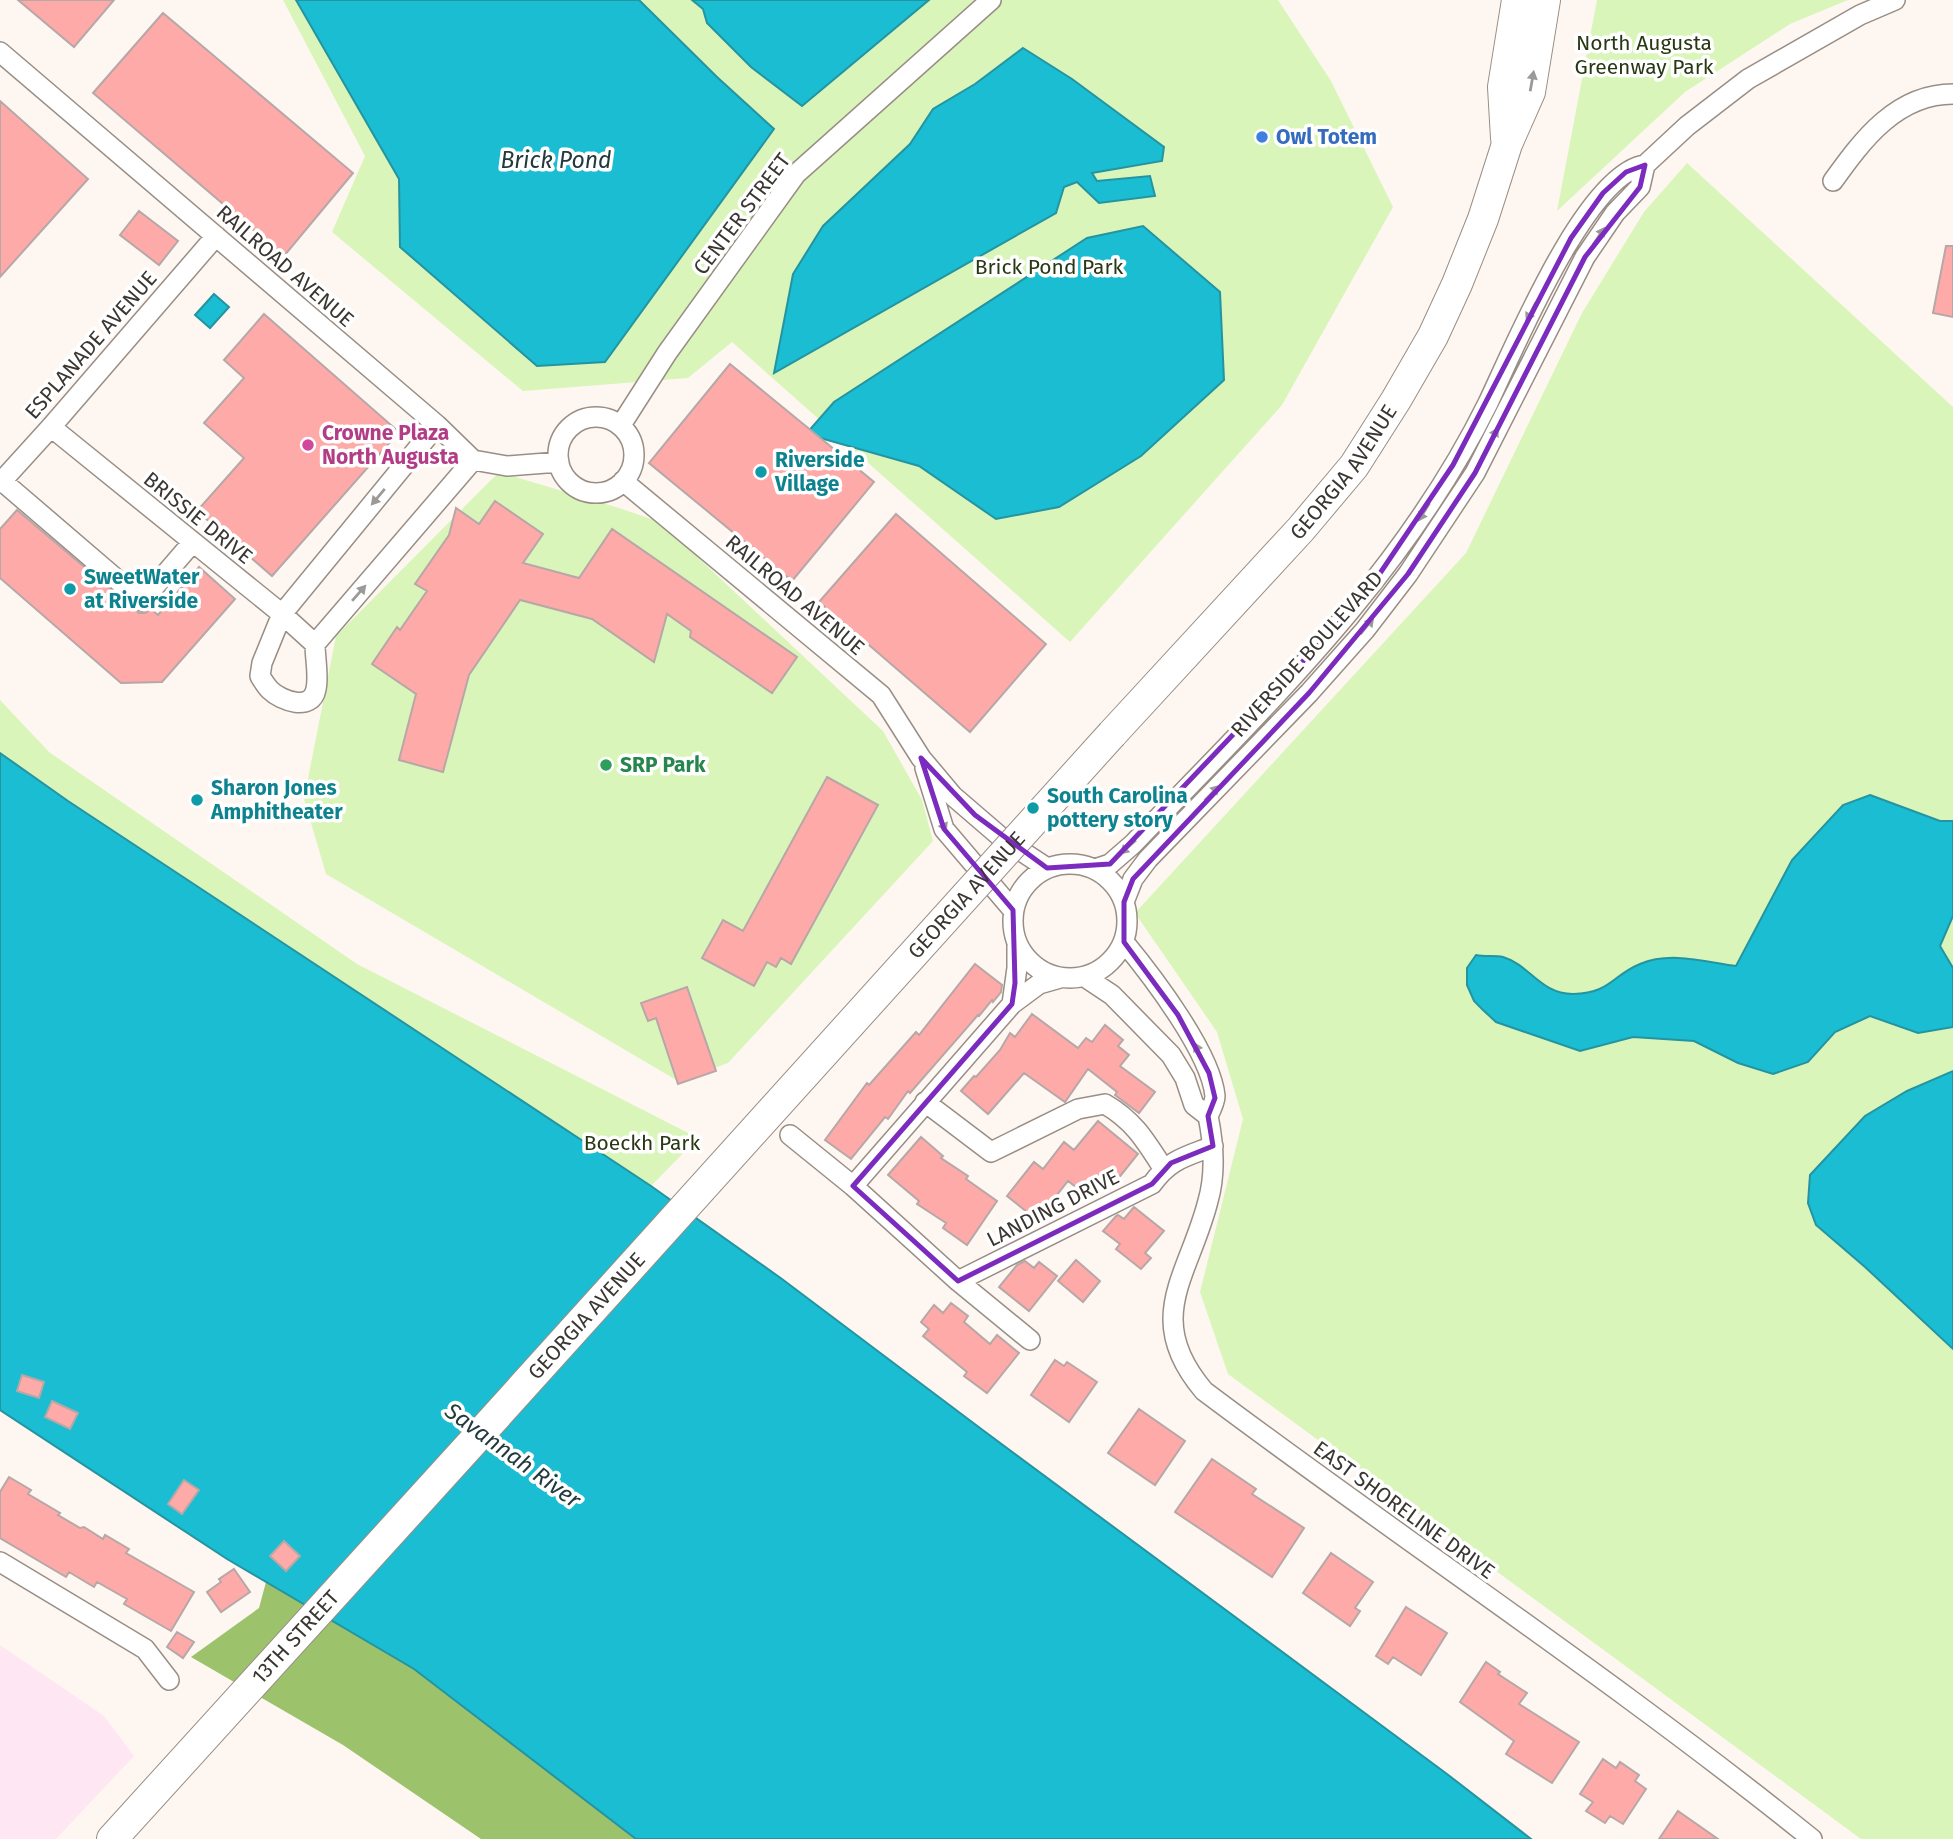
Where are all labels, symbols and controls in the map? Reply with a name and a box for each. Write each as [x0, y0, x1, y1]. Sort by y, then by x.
park label: North Augusta Greenway Park [1574, 30, 1714, 80]
one-way arrow [1526, 70, 1537, 92]
place label: Owl Totem [1276, 124, 1377, 150]
marker: Owl Totem [1254, 129, 1270, 145]
water label: Brick Pond [500, 146, 612, 174]
street label: CENTER STREET [688, 148, 796, 280]
street label: RAILROAD AVENUE [211, 199, 359, 333]
one-way arrow [1592, 227, 1606, 245]
park label: Brick Pond Park [975, 254, 1124, 280]
street label: ESPLANADE AVENUE [20, 266, 162, 424]
one-way arrow [1526, 302, 1538, 322]
street label: GEORGIA AVENUE [1285, 400, 1403, 545]
place label: Crowne Plaza North Augusta [322, 420, 459, 470]
one-way arrow [1487, 427, 1499, 447]
marker: Crowne Plaza North Augusta [300, 437, 316, 453]
place label: Riverside Village [774, 447, 865, 497]
marker: Riverside Village [753, 464, 769, 480]
street label: BRISSIE DRIVE [138, 466, 258, 570]
one-way arrow [371, 488, 386, 506]
one-way arrow [1417, 502, 1430, 521]
street label: RAILROAD AVENUE [720, 529, 870, 661]
place label: SweetWater at Riverside [84, 564, 200, 614]
street label: RIVERSIDE BOULEVARD [1225, 565, 1389, 743]
marker: SweetWater at Riverside [62, 581, 78, 597]
one-way arrow [351, 584, 366, 601]
one-way arrow [1360, 618, 1375, 636]
place label: SRP Park [620, 752, 706, 778]
marker: SRP Park [598, 757, 614, 773]
place label: Sharon Jones Amphitheater [210, 775, 343, 825]
place label: South Carolina pottery story [1047, 783, 1188, 833]
one-way arrow [1204, 784, 1221, 801]
marker: Sharon Jones Amphitheater [189, 792, 205, 808]
marker: South Carolina pottery story [1025, 800, 1041, 816]
one-way arrow [937, 812, 948, 833]
street label: GEORGIA AVENUE [902, 826, 1031, 964]
one-way arrow [1120, 839, 1137, 854]
one-way arrow [1194, 1042, 1205, 1062]
park label: Boeckh Park [584, 1130, 700, 1156]
street label: LANDING DRIVE [982, 1163, 1124, 1253]
street label: GEORGIA AVENUE [522, 1247, 651, 1385]
water label: Savannah River [439, 1396, 587, 1514]
street label: EAST SHORELINE DRIVE [1308, 1435, 1500, 1585]
street label: 13TH STREET [246, 1585, 345, 1689]

